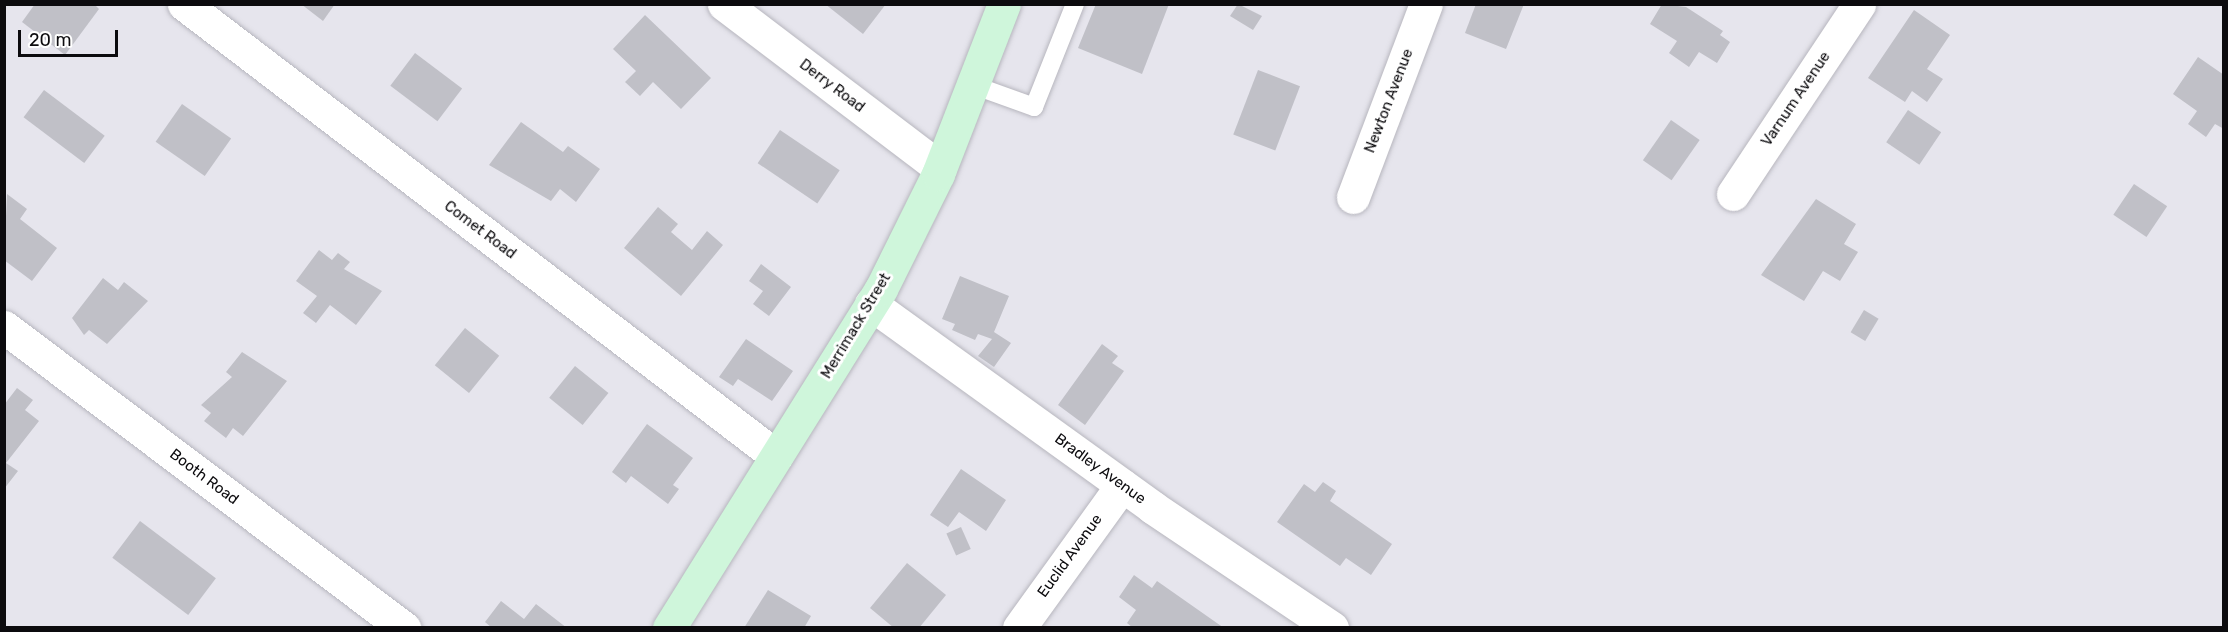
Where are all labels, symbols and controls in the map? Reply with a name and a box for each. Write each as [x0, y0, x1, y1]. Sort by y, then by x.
scale bar [21, 18, 122, 56]
text: 20 m [29, 29, 71, 51]
street label: Newton Avenue [1361, 46, 1417, 156]
street label: Varnum Avenue [1758, 48, 1834, 150]
street label: Derry Road [796, 55, 868, 117]
street label: Comet Road [440, 197, 520, 263]
street label: Merrimack Street [817, 270, 895, 382]
street label: Bradley Avenue [1051, 430, 1149, 508]
street label: Booth Road [166, 445, 242, 509]
street label: Euclid Avenue [1034, 511, 1106, 601]

